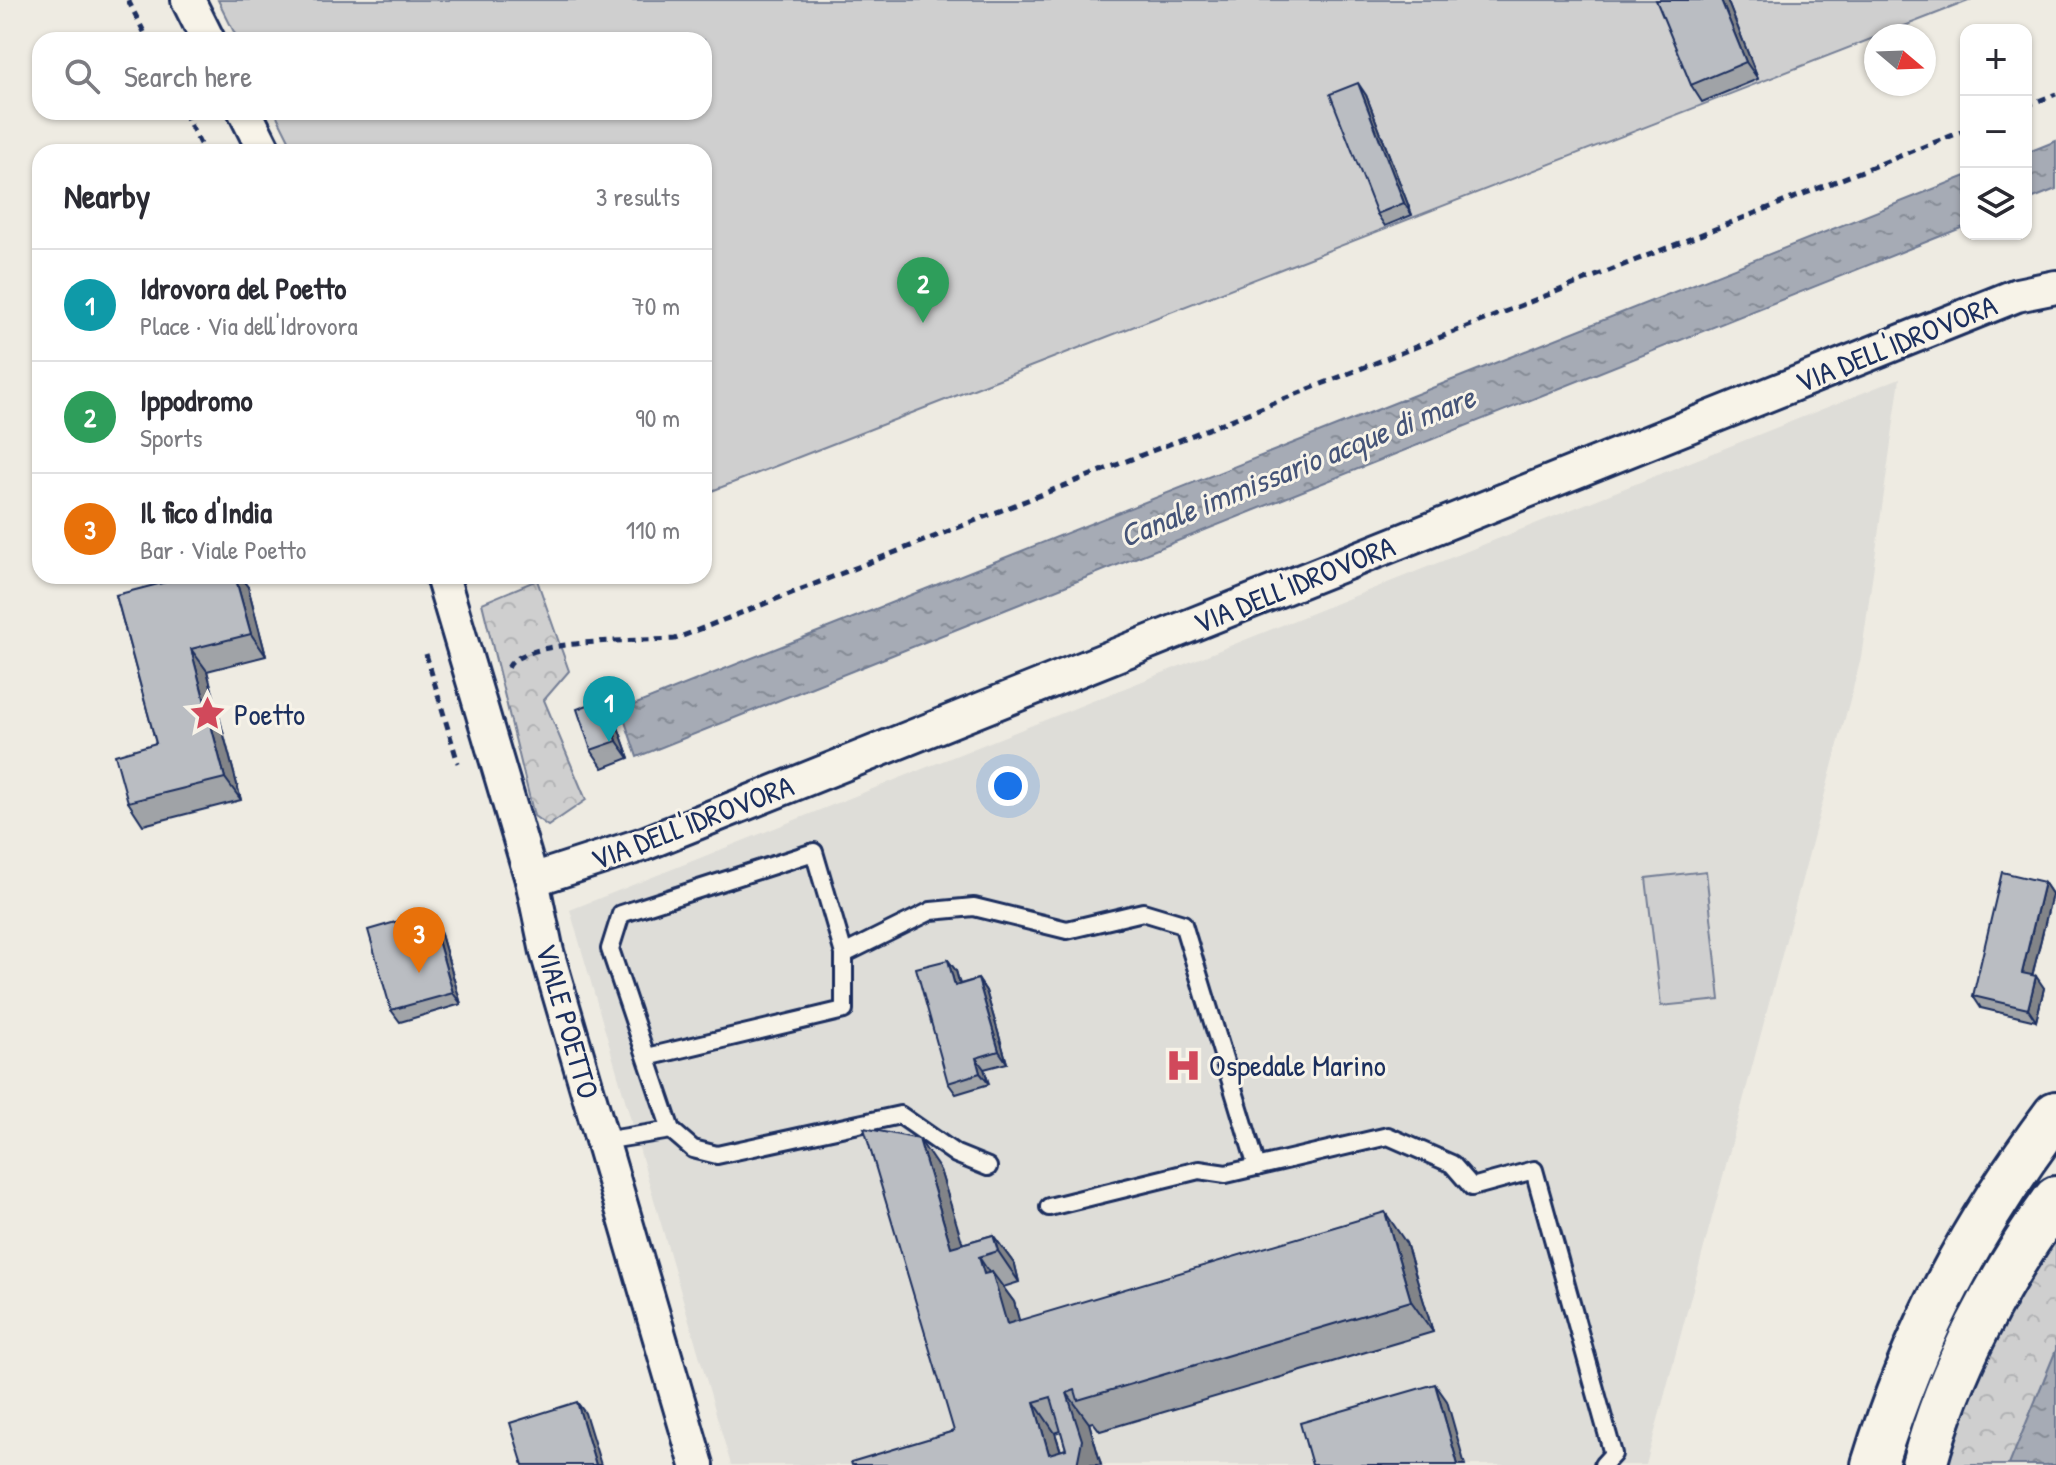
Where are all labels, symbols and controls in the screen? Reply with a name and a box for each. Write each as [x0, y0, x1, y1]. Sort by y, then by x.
north arrow [1864, 24, 1936, 96]
map controls [1960, 24, 2032, 240]
button: + [1960, 24, 2032, 96]
search box [32, 32, 712, 120]
icon: search [60, 54, 104, 98]
text: Search here [124, 56, 252, 96]
button: − [1960, 96, 2032, 168]
button: layers [1960, 168, 2032, 240]
text: Nearby [64, 173, 150, 219]
text: 3 results [596, 179, 680, 214]
pin: 2 [897, 257, 949, 323]
text: Idrovora del Poetto [140, 268, 346, 308]
street label: VIA DELL'IDROVORA [1789, 284, 2003, 402]
text: 1 [85, 288, 95, 323]
text: 70 m [632, 288, 680, 323]
text: Place · Via dell'Idrovora [140, 308, 358, 343]
water label: Canale immissario acque di mare [1113, 375, 1482, 557]
text: Ippodromo [140, 380, 253, 420]
text: 2 [84, 400, 96, 435]
text: 90 m [635, 400, 680, 435]
text: Sports [140, 420, 203, 455]
text: Il fico d'India [140, 492, 272, 532]
text: 3 [84, 512, 96, 547]
text: 110 m [626, 512, 680, 547]
street label: VIA DELL'IDROVORA [1187, 525, 1401, 643]
text: Bar · Viale Poetto [140, 532, 306, 567]
pin: 1 [583, 676, 635, 742]
place label: Poetto [234, 694, 305, 734]
place icon: Poetto [189, 695, 227, 733]
street label: VIA DELL'IDROVORA [585, 765, 799, 879]
your location [988, 766, 1028, 806]
pin: 3 [393, 907, 445, 973]
street label: VIALE POETTO [527, 939, 609, 1103]
place label: Ospedale Marino [1209, 1045, 1386, 1085]
hospital icon: Ospedale Marino [1164, 1046, 1202, 1084]

